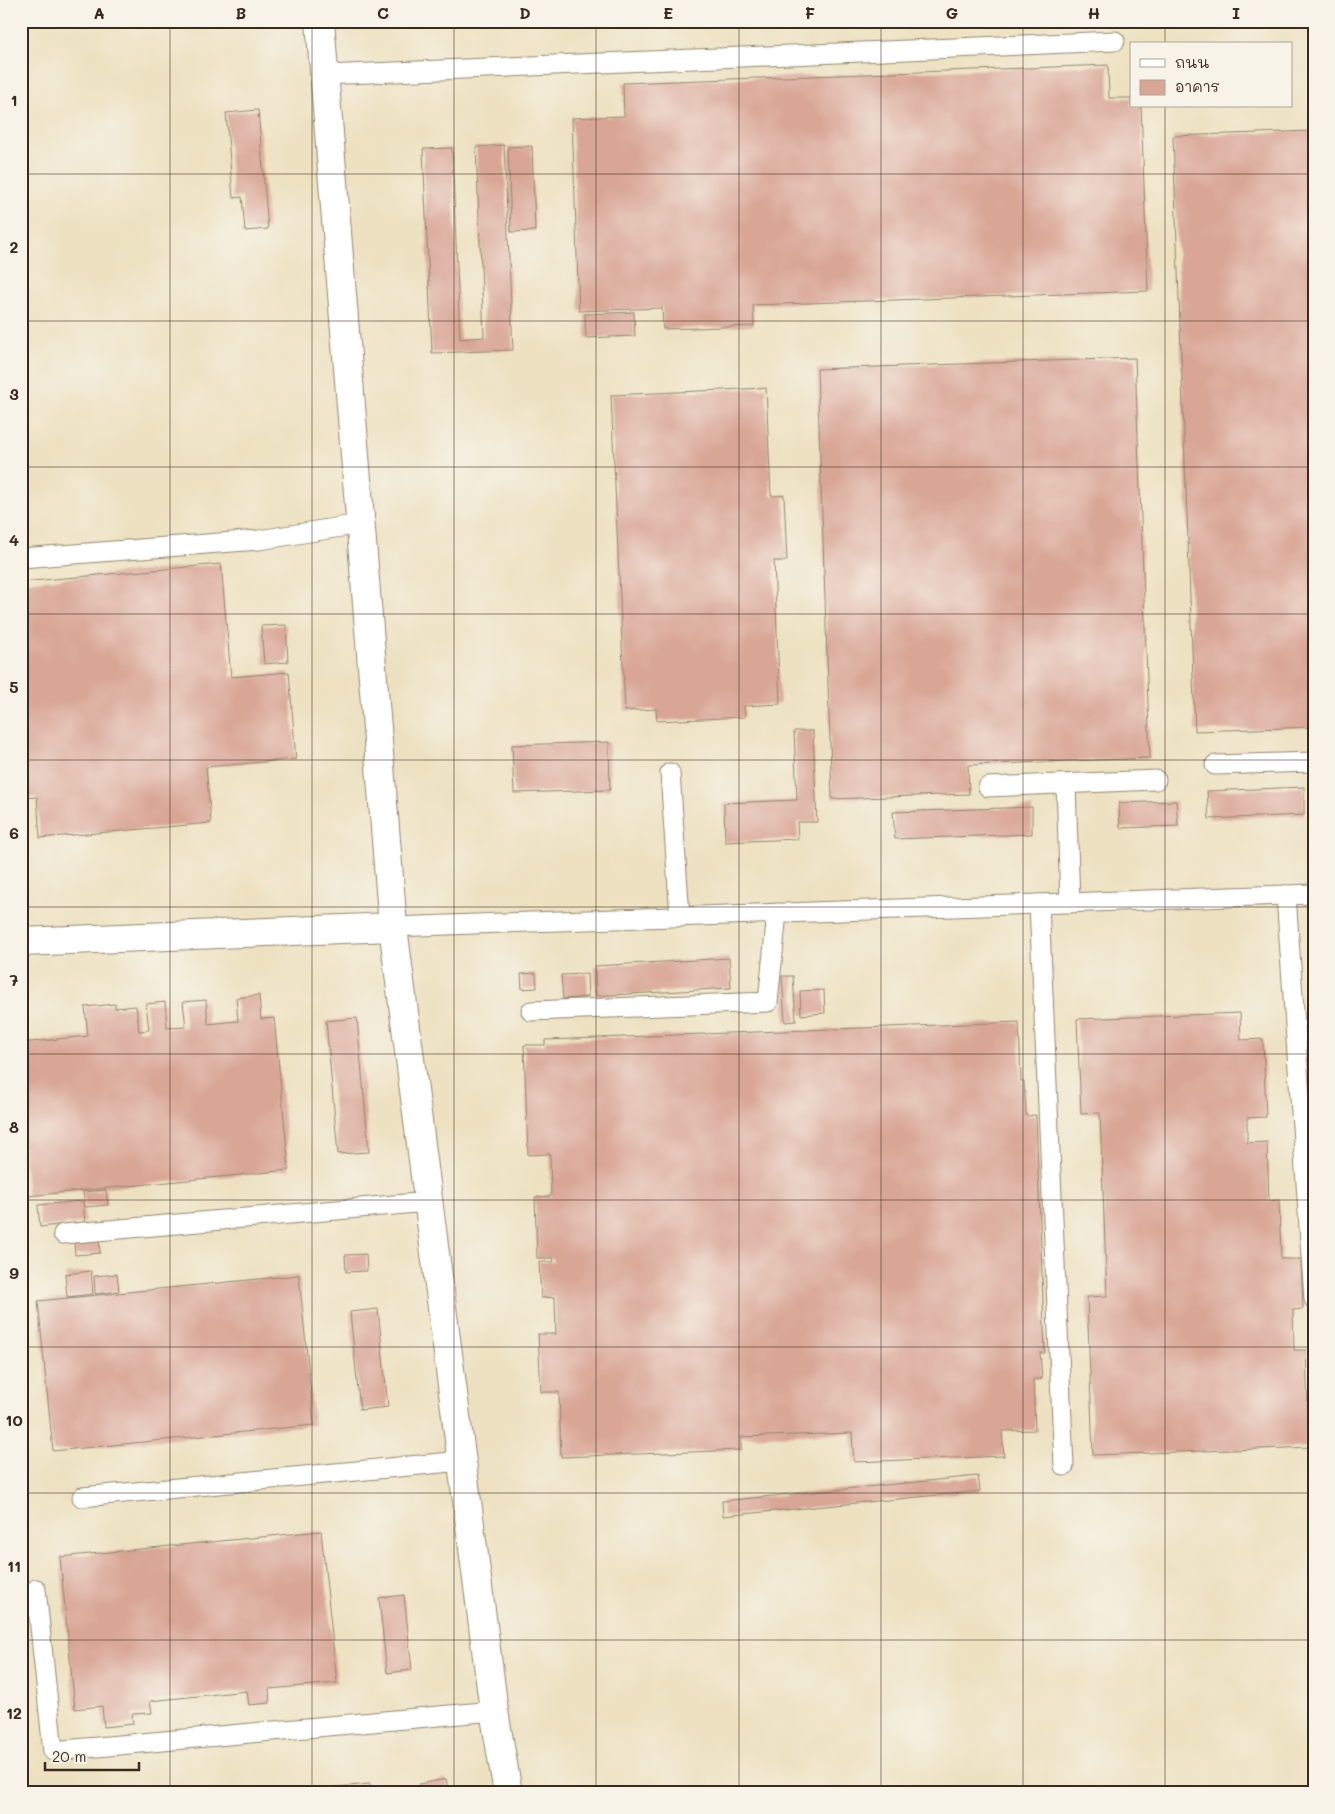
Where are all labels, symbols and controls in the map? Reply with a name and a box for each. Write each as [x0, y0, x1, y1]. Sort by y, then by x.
text: A [93, 2, 105, 23]
text: B [236, 2, 246, 23]
text: C [377, 2, 389, 23]
text: D [519, 2, 531, 23]
text: E [663, 2, 673, 23]
text: F [805, 2, 815, 23]
text: G [946, 2, 958, 23]
text: H [1088, 2, 1100, 23]
text: I [1232, 2, 1240, 23]
legend [1130, 42, 1292, 108]
text: ถนน [1175, 52, 1209, 72]
text: อาคาร [1175, 76, 1220, 96]
text: 1 [10, 89, 18, 110]
text: 2 [10, 236, 19, 257]
text: 3 [9, 383, 19, 404]
text: 4 [9, 529, 19, 550]
text: 5 [9, 676, 19, 697]
text: 6 [9, 822, 19, 843]
text: 7 [10, 969, 19, 990]
text: 8 [9, 1116, 19, 1137]
text: 9 [9, 1262, 19, 1283]
text: 10 [5, 1409, 23, 1430]
text: 11 [7, 1555, 21, 1576]
text: 12 [6, 1702, 22, 1723]
scale bar [45, 1739, 139, 1771]
text: 20 m [52, 1746, 86, 1766]

